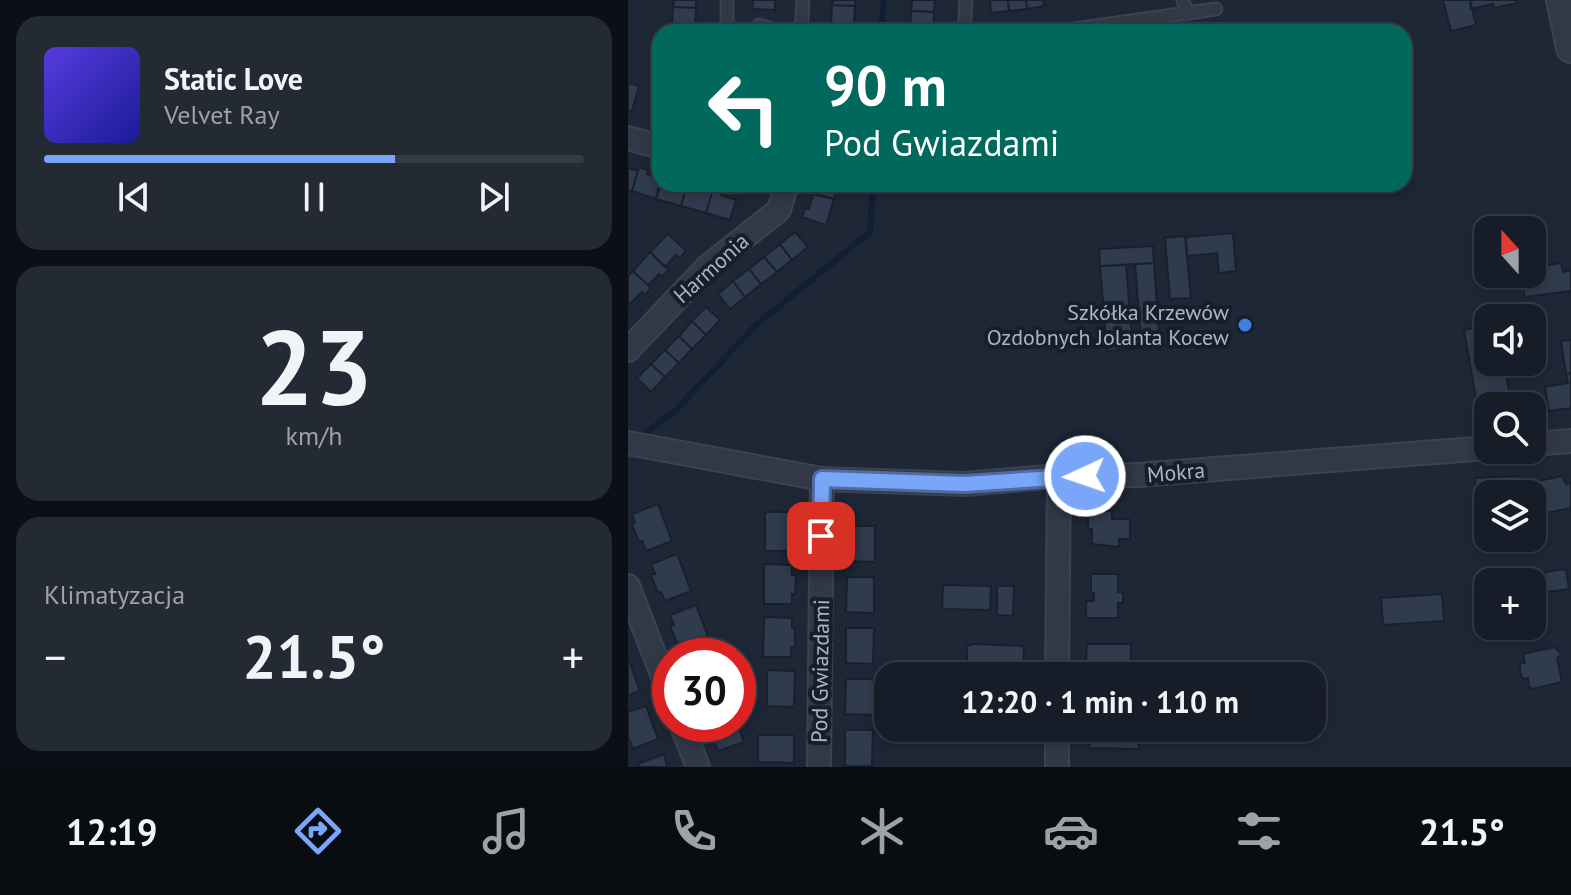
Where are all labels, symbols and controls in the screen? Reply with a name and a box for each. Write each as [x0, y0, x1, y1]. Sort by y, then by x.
text: 90 m [824, 49, 947, 121]
icon: left [692, 56, 796, 160]
text: Static Love [164, 59, 303, 98]
text: Velvet Ray [164, 98, 280, 131]
text: Pod Gwiazdami [824, 119, 1059, 166]
icon: previous [112, 175, 156, 219]
icon: pause [292, 175, 336, 219]
icon: next [472, 175, 516, 219]
north arrow [1474, 216, 1546, 288]
map controls [1474, 216, 1546, 640]
street label: Harmonia [668, 227, 754, 309]
place label: Szkółka Krzewów Ozdobnych Jolanta Kocew [987, 298, 1229, 351]
text: 23 [255, 299, 373, 434]
button: sound [1474, 304, 1546, 376]
marker: Szkółka Krzewów Ozdobnych Jolanta Kocew [1236, 316, 1254, 334]
button: search [1474, 392, 1546, 464]
text: km/h [286, 419, 343, 452]
position arrow [1043, 434, 1127, 518]
street label: Mokra [1146, 456, 1206, 488]
button: layers [1474, 480, 1546, 552]
pin [787, 502, 855, 570]
icon: arrive [799, 514, 843, 558]
button: + [1474, 568, 1546, 640]
text: Klimatyzacja [44, 578, 185, 611]
street label: Pod Gwiazdami [805, 599, 835, 743]
text: 21.5° [242, 617, 386, 695]
text: − [44, 628, 66, 685]
text: + [562, 628, 584, 685]
speed limit sign: 30 [652, 638, 756, 742]
text: 12:20 · 1 min · 110 m [961, 682, 1239, 721]
icon: directions [290, 803, 346, 859]
icon: music [478, 803, 534, 859]
icon: phone [666, 803, 722, 859]
icon: climate [854, 803, 910, 859]
icon: car [1043, 803, 1099, 859]
icon: filters [1231, 803, 1287, 859]
text: 12:19 [66, 808, 157, 855]
text: 21.5° [1419, 808, 1505, 855]

